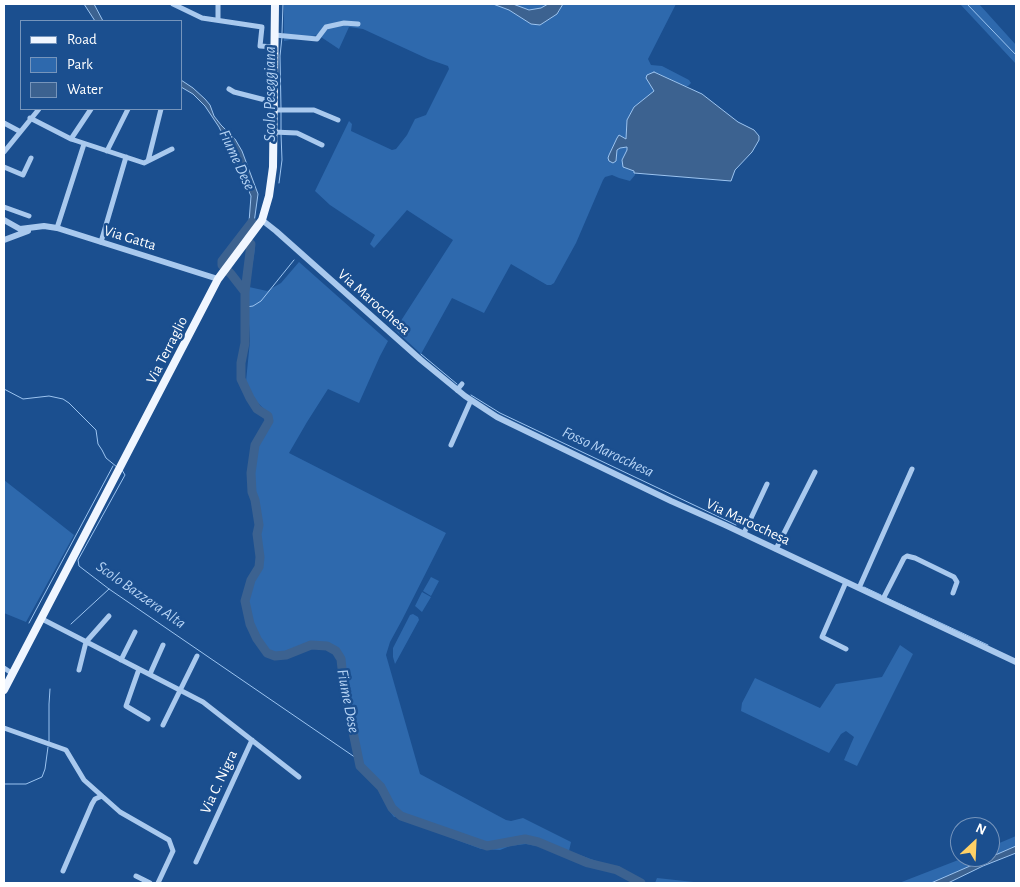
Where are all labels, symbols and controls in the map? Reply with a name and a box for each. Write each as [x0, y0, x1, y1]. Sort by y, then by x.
legend [20, 20, 182, 110]
text: Road [67, 32, 97, 47]
water label: Scolo Peseggiana [260, 46, 280, 142]
text: Park [67, 57, 93, 72]
text: Water [67, 82, 103, 97]
water label: Fiume Dese [215, 127, 259, 193]
street label: Via Gatta [102, 222, 158, 254]
street label: Via Marocchesa [334, 265, 414, 339]
street label: Via Terraglio [142, 313, 192, 387]
water label: Fosso Marocchesa [559, 422, 657, 482]
street label: Via Marocchesa [703, 495, 793, 549]
water label: Scolo Bazzera Alta [92, 557, 190, 633]
water label: Fiume Dese [332, 667, 364, 735]
street label: Via C. Nigra [196, 747, 242, 817]
north arrow [950, 817, 1000, 867]
text: N [974, 821, 988, 838]

